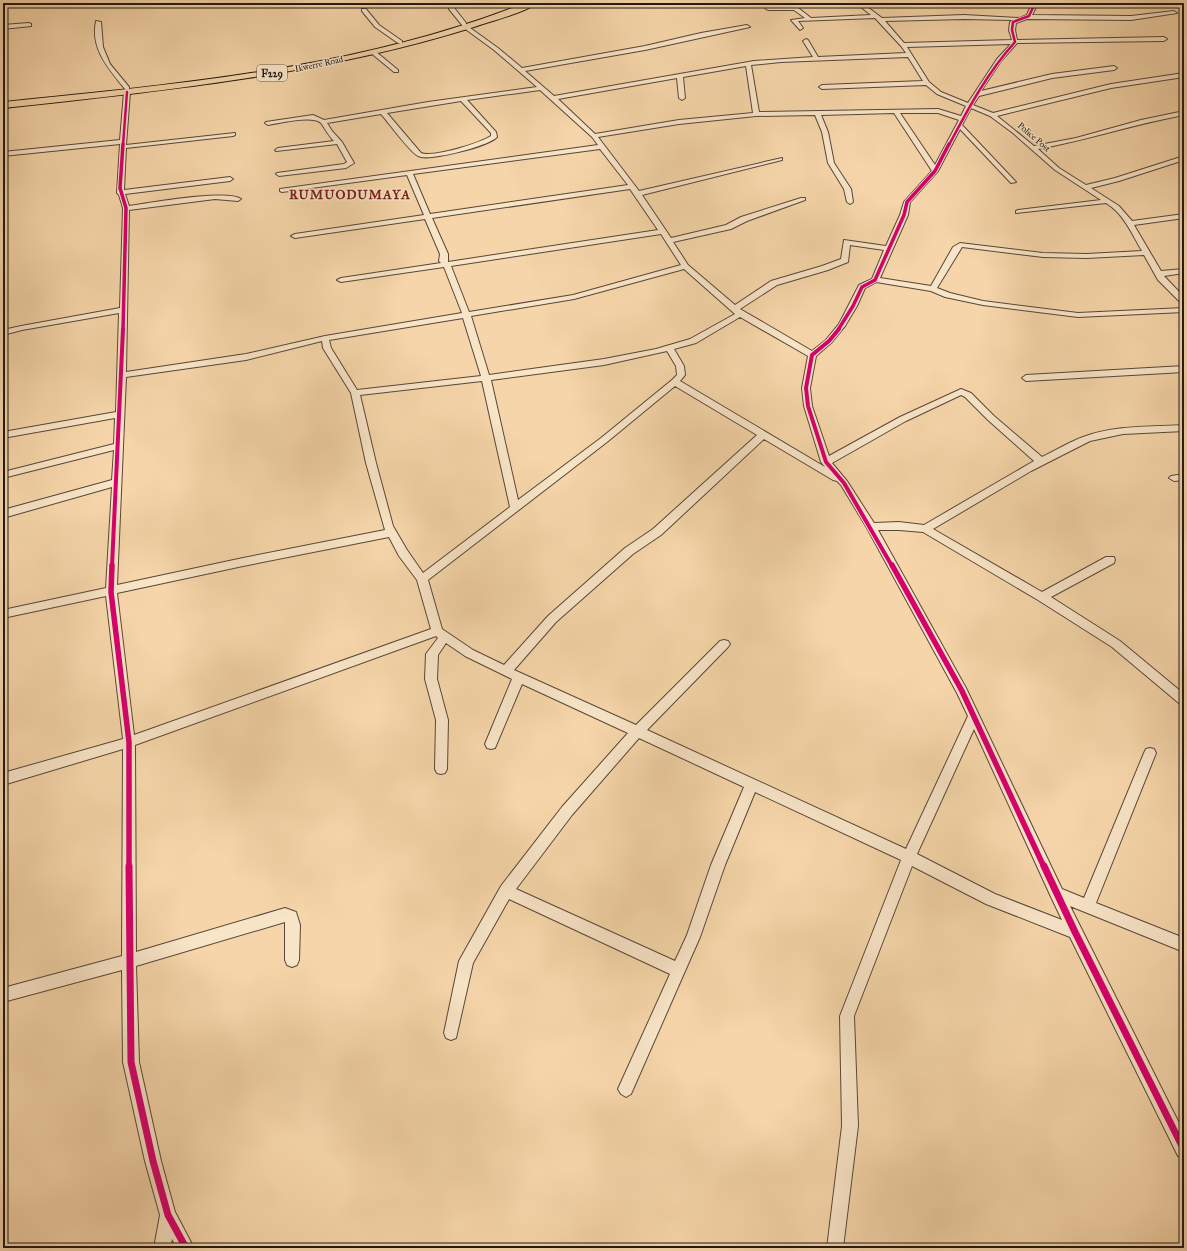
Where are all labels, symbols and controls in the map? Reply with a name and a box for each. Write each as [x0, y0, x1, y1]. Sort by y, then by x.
street label: Ikwerre Road [294, 53, 345, 74]
road number: F229 [257, 65, 287, 81]
street label: Police Post [1016, 119, 1054, 154]
district label: RUMUODUMAYA [289, 187, 411, 203]

